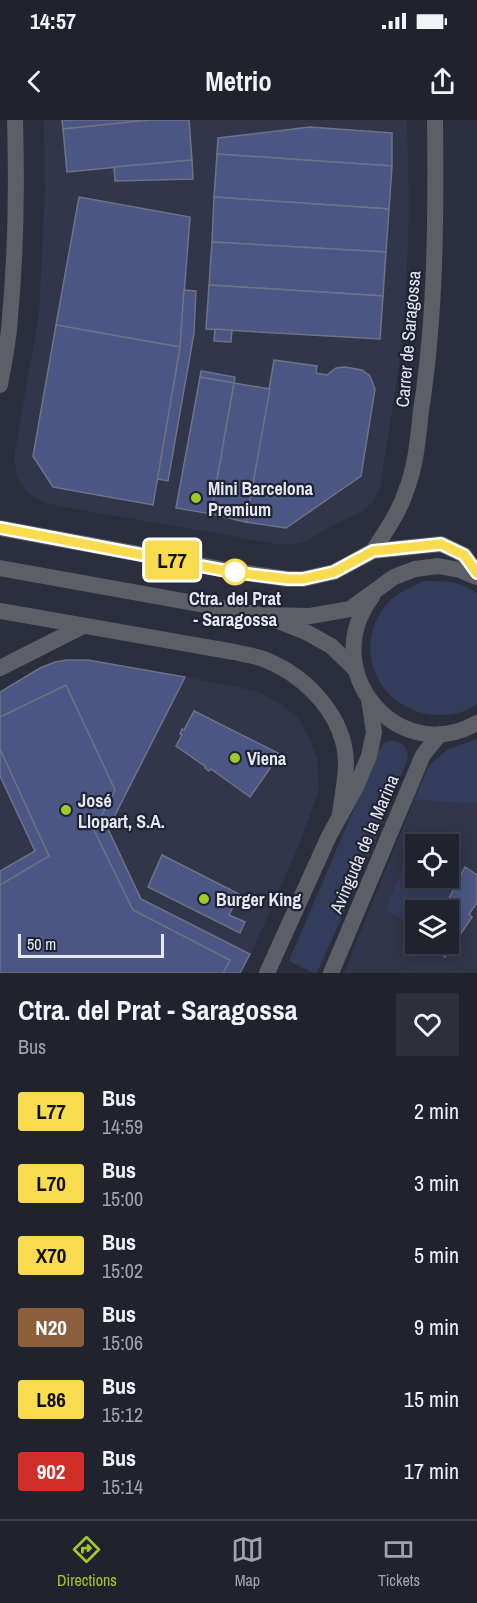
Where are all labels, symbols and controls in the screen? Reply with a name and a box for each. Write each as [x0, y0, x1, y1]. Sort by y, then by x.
text: 14:57 [30, 6, 76, 36]
text: Metrio [205, 63, 272, 99]
icon: back [18, 65, 51, 98]
icon: share [426, 65, 459, 98]
street label: Carrer de Saragossa [390, 270, 426, 408]
place label: Mini Barcelona Premium [208, 476, 314, 522]
marker: Mini Barcelona Premium [189, 491, 203, 505]
line badge: L77 [138, 540, 207, 580]
text: L77 [157, 546, 187, 575]
marker: Ctra. del Prat - Saragossa [222, 559, 248, 585]
place label: Ctra. del Prat - Saragossa [189, 586, 281, 632]
place label: Viena [247, 746, 287, 771]
marker: Viena [228, 751, 242, 765]
street label: Avinguda de la Marina [323, 771, 404, 918]
place label: José Llopart, S.A. [78, 788, 165, 834]
marker: José Llopart, S.A. [59, 803, 73, 817]
map controls [405, 834, 459, 954]
button: locate [405, 834, 459, 888]
place label: Burger King [216, 887, 301, 912]
marker: Burger King [197, 892, 211, 906]
button: layers [405, 900, 459, 954]
scale bar [18, 931, 164, 959]
text: 50 m [27, 933, 56, 955]
text: Ctra. del Prat - Saragossa [18, 991, 297, 1029]
button: heart [396, 993, 459, 1056]
text: Bus [18, 1033, 46, 1060]
text: Bus [102, 1083, 136, 1113]
text: 2 min [414, 1096, 459, 1126]
text: L77 [36, 1097, 66, 1126]
text: 14:59 [102, 1113, 143, 1140]
text: Bus [102, 1155, 136, 1185]
text: 3 min [414, 1168, 459, 1198]
text: L70 [36, 1169, 66, 1198]
text: 15:00 [102, 1185, 143, 1212]
text: Bus [102, 1227, 136, 1257]
text: 5 min [414, 1240, 459, 1270]
text: X70 [36, 1241, 66, 1270]
text: 15:02 [102, 1257, 143, 1284]
text: Bus [102, 1299, 136, 1329]
text: 9 min [414, 1312, 459, 1342]
text: N20 [35, 1313, 67, 1342]
text: 15:06 [102, 1329, 143, 1356]
text: Bus [102, 1371, 136, 1401]
text: 15 min [404, 1384, 459, 1414]
text: L86 [36, 1385, 66, 1414]
text: 15:12 [102, 1401, 143, 1428]
text: Bus [102, 1443, 136, 1473]
text: 17 min [404, 1456, 459, 1486]
text: 902 [37, 1457, 65, 1486]
text: 15:14 [102, 1473, 143, 1500]
tab: Directions [57, 1533, 117, 1591]
tab: Map [231, 1533, 264, 1591]
tab: Tickets [378, 1533, 420, 1591]

